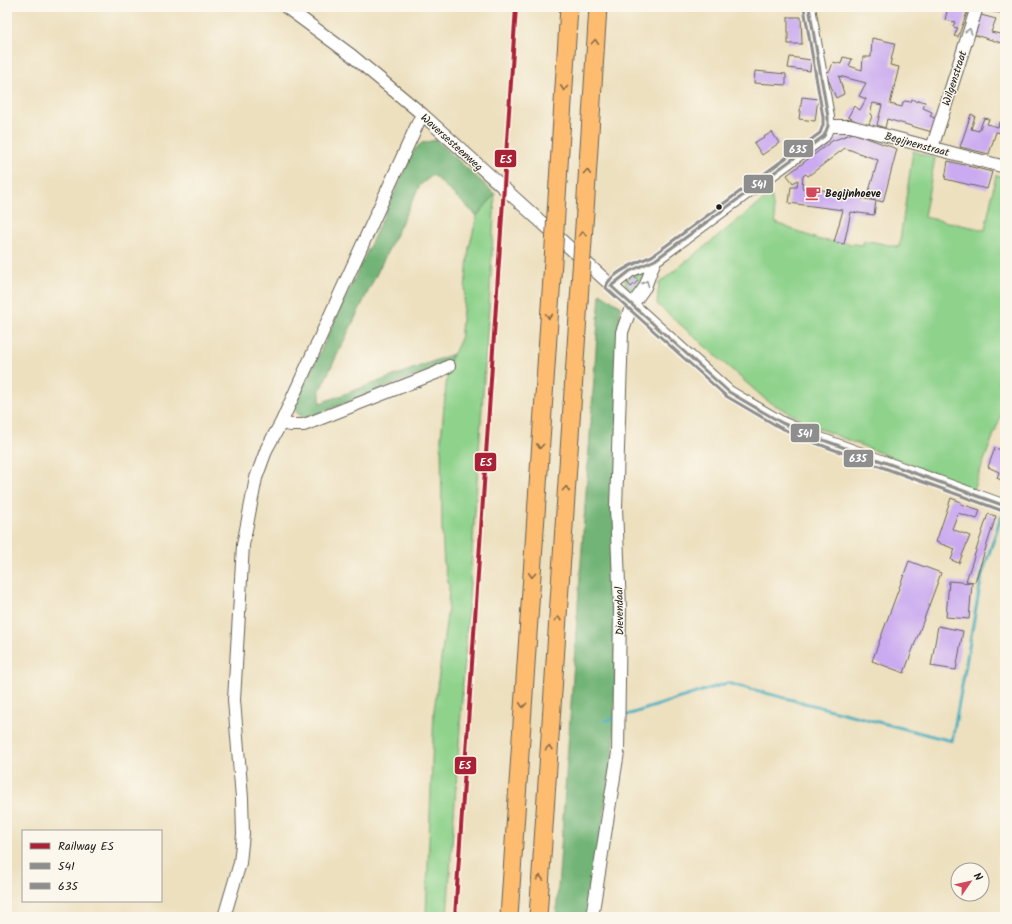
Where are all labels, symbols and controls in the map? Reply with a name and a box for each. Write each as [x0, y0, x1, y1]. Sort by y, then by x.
one-way arrow [964, 28, 973, 35]
one-way arrow [591, 39, 600, 45]
street label: Wilgenstraat [938, 48, 973, 108]
one-way arrow [559, 85, 568, 91]
street label: Waversesteenweg [416, 110, 487, 176]
street label: Begijnenstraat [882, 128, 952, 162]
line badge: 635 [783, 139, 814, 158]
text: 635 [789, 141, 808, 159]
line badge: ES [494, 149, 517, 168]
text: ES [500, 151, 513, 169]
one-way arrow [583, 169, 592, 175]
line badge: 541 [743, 174, 774, 194]
text: 541 [751, 176, 767, 194]
cafe icon: Begijnhoeve [804, 184, 822, 202]
place label: Begijnhoeve [825, 185, 882, 203]
unlabelled marker [714, 202, 724, 212]
one-way arrow [579, 231, 588, 237]
one-way arrow [641, 280, 649, 287]
one-way arrow [545, 313, 554, 319]
line badge: 541 [790, 423, 820, 443]
text: 541 [797, 425, 813, 443]
one-way arrow [536, 443, 545, 449]
line badge: 635 [843, 449, 874, 468]
text: 635 [849, 450, 868, 468]
line badge: ES [474, 452, 497, 472]
text: ES [480, 454, 493, 472]
one-way arrow [562, 486, 571, 492]
one-way arrow [527, 572, 536, 578]
street label: Dievendaal [611, 586, 629, 635]
one-way arrow [553, 616, 562, 622]
one-way arrow [519, 702, 528, 708]
one-way arrow [544, 745, 553, 751]
line badge: ES [454, 756, 477, 775]
text: ES [459, 757, 472, 775]
legend [22, 830, 162, 902]
text: Railway ES [58, 837, 115, 856]
text: 541 [58, 857, 75, 876]
north arrow [950, 862, 990, 902]
text: N [968, 869, 987, 885]
one-way arrow [536, 875, 545, 881]
text: 635 [58, 877, 80, 896]

